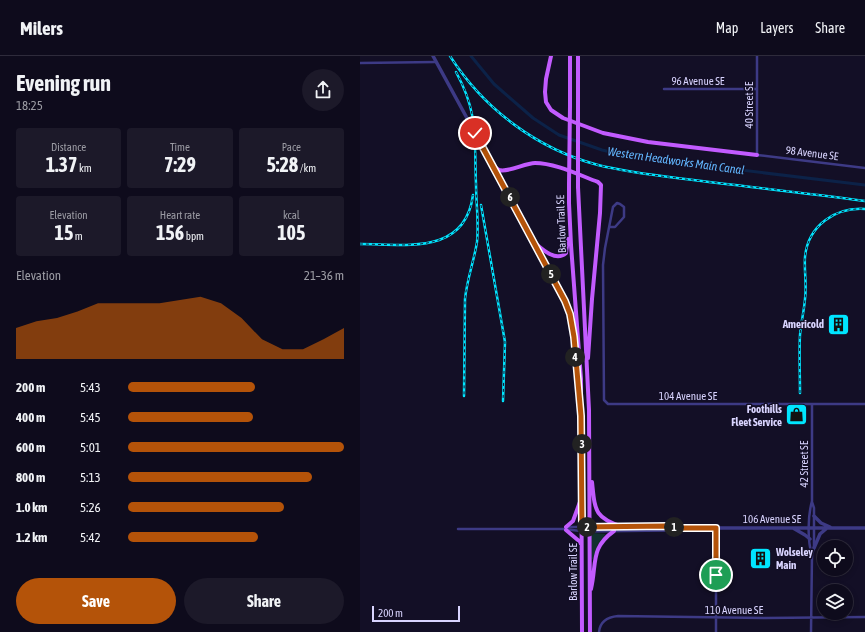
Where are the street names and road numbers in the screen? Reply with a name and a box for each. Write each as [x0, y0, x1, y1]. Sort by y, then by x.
street label: 96 Avenue SE [671, 75, 725, 87]
street label: 40 Street SE [743, 81, 755, 128]
street label: 98 Avenue SE [785, 144, 839, 162]
street label: Barlow Trail SE [554, 194, 568, 253]
street label: 104 Avenue SE [659, 390, 717, 402]
street label: 42 Street SE [798, 440, 810, 487]
street label: 106 Avenue SE [743, 513, 801, 525]
street label: Barlow Trail SE [567, 543, 579, 601]
street label: 110 Avenue SE [705, 604, 763, 616]

